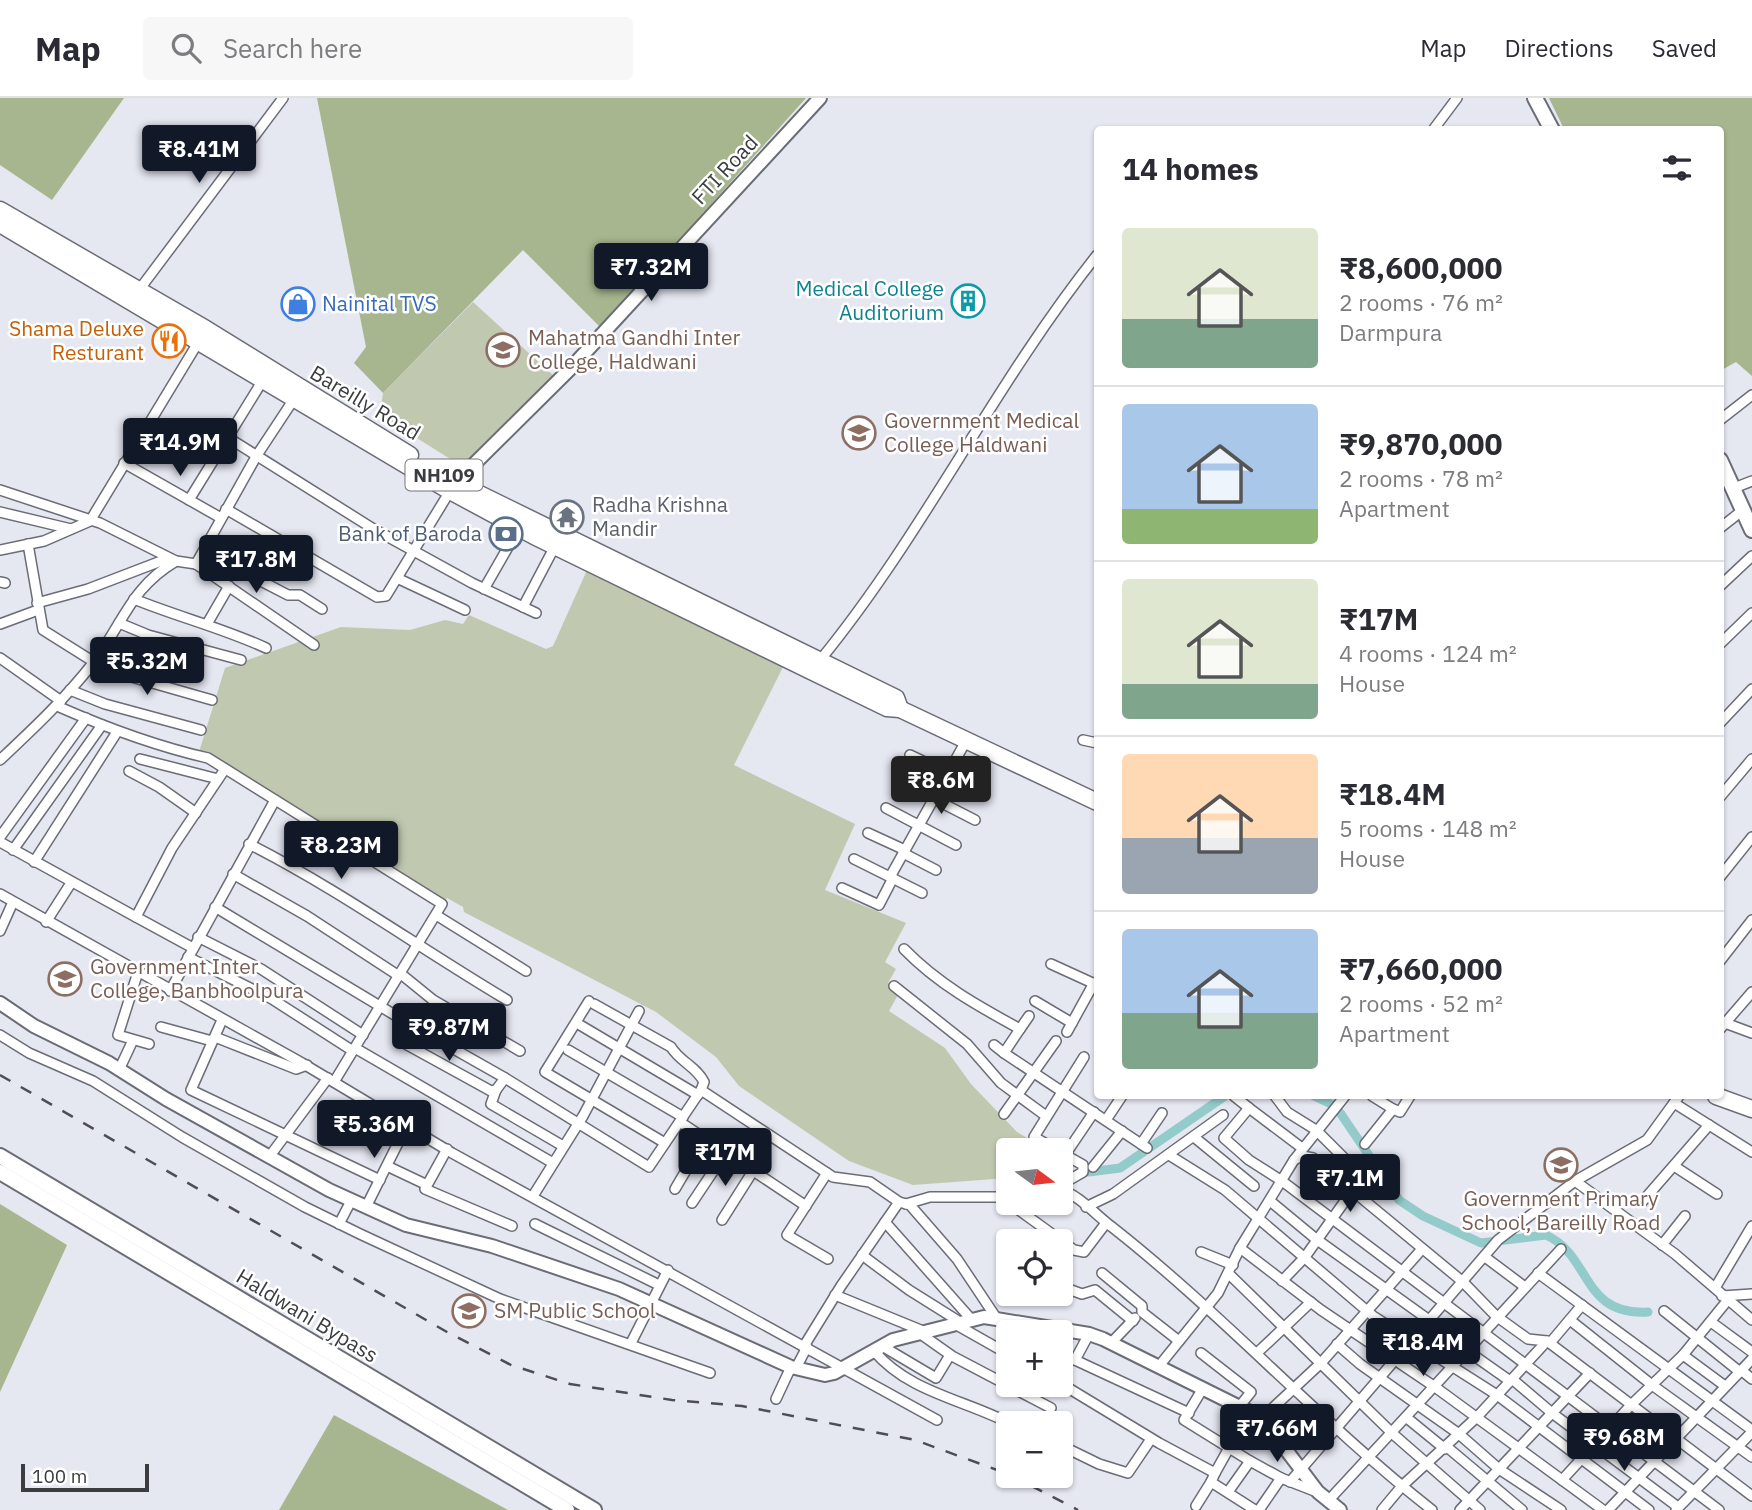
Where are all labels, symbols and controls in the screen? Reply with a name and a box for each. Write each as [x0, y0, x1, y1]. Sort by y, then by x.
search box [143, 17, 633, 80]
text: Map [35, 27, 101, 70]
icon: search [167, 29, 205, 67]
text: Search here [223, 31, 362, 65]
text: Map [1420, 32, 1466, 64]
text: Directions [1504, 32, 1614, 64]
text: Saved [1652, 32, 1717, 64]
pin: ₹8.41M [142, 126, 256, 185]
street label: FTI Road [685, 129, 764, 210]
text: ₹8.41M [158, 133, 240, 163]
text: 14 homes [1122, 149, 1259, 188]
icon: filters [1658, 149, 1696, 187]
pin: ₹7.32M [594, 244, 708, 303]
text: ₹8,600,000 [1339, 248, 1502, 287]
text: ₹7.32M [610, 251, 692, 281]
icon: home [1178, 256, 1262, 340]
place label: Medical College Auditorium [795, 274, 944, 326]
building icon: Medical College Auditorium [949, 282, 987, 320]
shop icon: Nainital TVS [279, 285, 317, 323]
text: 2 rooms · 76 m² [1339, 287, 1503, 317]
place label: Nainital TVS [322, 289, 437, 317]
place label: Shama Deluxe Resturant [9, 314, 144, 366]
text: Darmpura [1339, 317, 1442, 347]
restaurant icon: Shama Deluxe Resturant [150, 322, 188, 360]
place label: Mahatma Gandhi Inter College, Haldwani [528, 323, 740, 375]
school or university icon: Mahatma Gandhi Inter College, Haldwani [484, 331, 522, 369]
street label: Bareilly Road [305, 358, 426, 446]
place label: Government Medical College Haldwani [884, 406, 1079, 458]
school or university icon: Government Medical College Haldwani [840, 414, 878, 452]
pin: ₹14.9M [123, 418, 237, 478]
text: ₹9,870,000 [1339, 424, 1502, 463]
text: ₹14.9M [139, 426, 221, 456]
icon: home [1178, 432, 1262, 516]
road number: NH109 [406, 460, 482, 490]
text: 2 rooms · 78 m² [1339, 463, 1503, 493]
place label: Radha Krishna Mandir [592, 490, 728, 542]
text: Apartment [1339, 493, 1450, 523]
temple icon: Radha Krishna Mandir [548, 498, 586, 536]
bank icon: Bank of Baroda [487, 515, 525, 553]
place label: Bank of Baroda [338, 519, 482, 547]
pin: ₹17.8M [199, 536, 313, 595]
text: ₹17.8M [215, 543, 297, 573]
text: ₹17M [1339, 599, 1418, 638]
icon: home [1178, 607, 1262, 691]
pin: ₹5.32M [90, 638, 204, 697]
text: 4 rooms · 124 m² [1339, 638, 1517, 668]
text: ₹5.32M [106, 645, 188, 675]
text: House [1339, 668, 1405, 698]
pin: ₹8.6M [892, 756, 990, 816]
text: ₹8.6M [907, 764, 975, 794]
text: ₹18.4M [1339, 774, 1446, 813]
icon: home [1178, 782, 1262, 866]
text: 5 rooms · 148 m² [1339, 813, 1517, 843]
pin: ₹8.23M [284, 822, 398, 881]
text: ₹8.23M [300, 829, 382, 859]
text: House [1339, 843, 1405, 873]
text: ₹7,660,000 [1339, 949, 1502, 988]
place label: Government Inter College, Banbhoolpura [90, 952, 304, 1004]
icon: home [1178, 957, 1262, 1041]
school or university icon: Government Inter College, Banbhoolpura [46, 960, 84, 998]
text: 2 rooms · 52 m² [1339, 988, 1503, 1018]
pin: ₹9.87M [392, 1004, 506, 1063]
text: ₹9.87M [408, 1011, 490, 1041]
text: Apartment [1339, 1018, 1450, 1048]
pin: ₹5.36M [317, 1100, 431, 1160]
text: ₹5.36M [333, 1108, 415, 1138]
pin: ₹17M [684, 1128, 766, 1188]
text: ₹17M [695, 1136, 755, 1166]
north arrow [996, 1138, 1073, 1214]
map controls [996, 1138, 1073, 1488]
school or university icon: Government Primary School, Bareilly Road [1542, 1146, 1580, 1184]
pin: ₹7.1M [1301, 1154, 1399, 1214]
text: ₹7.1M [1316, 1162, 1384, 1192]
place label: Government Primary School, Bareilly Road [1462, 1184, 1660, 1236]
button: locate [996, 1229, 1073, 1306]
street label: Haldwani Bypass [231, 1262, 384, 1369]
school or university icon: SM Public School [450, 1292, 488, 1330]
place label: SM Public School [494, 1296, 656, 1324]
pin: ₹18.4M [1366, 1318, 1480, 1378]
button: + [996, 1320, 1073, 1397]
text: ₹18.4M [1382, 1326, 1464, 1356]
pin: ₹7.66M [1220, 1404, 1334, 1464]
button: − [996, 1411, 1073, 1488]
text: ₹7.66M [1236, 1412, 1318, 1442]
pin: ₹9.68M [1567, 1414, 1681, 1473]
text: ₹9.68M [1583, 1421, 1665, 1451]
scale bar [21, 1461, 149, 1493]
text: 100 m [32, 1464, 87, 1488]

